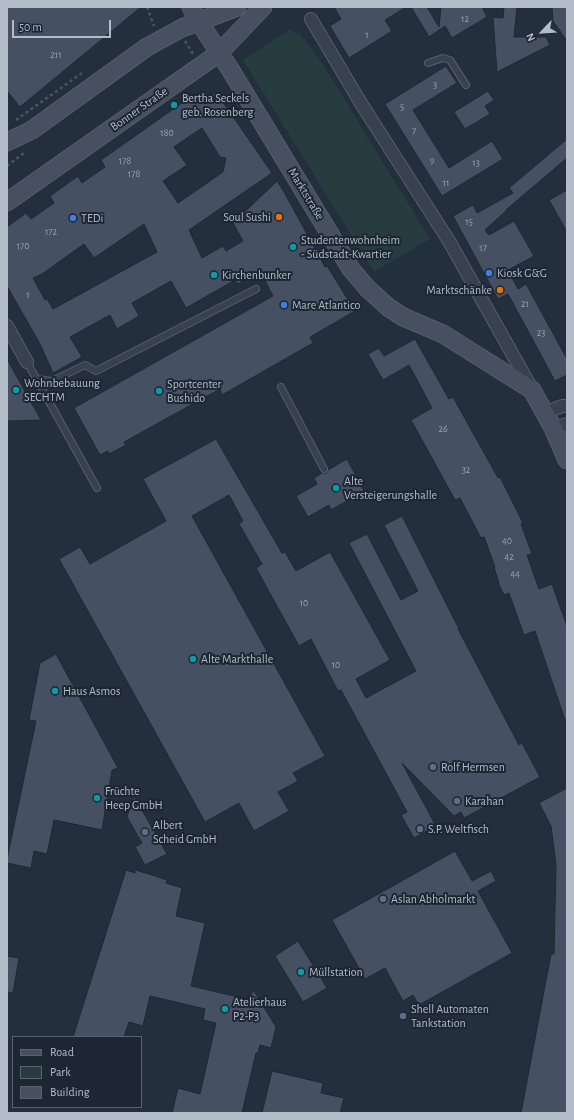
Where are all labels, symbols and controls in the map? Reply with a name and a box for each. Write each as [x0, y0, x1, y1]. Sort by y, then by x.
scale bar [14, 12, 113, 38]
north arrow [522, 12, 562, 52]
house number: 12 [461, 13, 469, 25]
text: 50 m [19, 21, 42, 33]
house number: 1 [365, 29, 369, 41]
text: N [524, 31, 537, 43]
house number: 211 [50, 49, 62, 61]
house number: 3 [433, 79, 437, 91]
street label: Bonner Straße [108, 84, 170, 134]
place label: Bertha Seckels geb. Rosenberg [182, 91, 253, 119]
marker: Bertha Seckels geb. Rosenberg [169, 100, 179, 110]
house number: 5 [400, 101, 404, 113]
house number: 7 [412, 125, 416, 137]
house number: 180 [160, 127, 174, 139]
house number: 9 [430, 154, 434, 166]
house number: 178 [119, 155, 131, 167]
house number: 13 [472, 157, 480, 169]
street label: Marktstraße [285, 166, 327, 222]
house number: 178 [128, 168, 140, 180]
house number: 11 [443, 177, 449, 189]
place label: Soul Sushi [223, 210, 271, 224]
place label: TEDi [81, 211, 103, 225]
marker: Soul Sushi [274, 212, 284, 222]
marker: TEDi [68, 213, 78, 223]
house number: 15 [465, 216, 473, 228]
house number: 172 [45, 226, 57, 238]
place label: Studentenwohnheim - Südstadt-Kwartier [301, 233, 400, 261]
house number: 170 [17, 240, 29, 252]
marker: Studentenwohnheim - Südstadt-Kwartier [288, 242, 298, 252]
house number: 17 [479, 242, 487, 254]
place label: Kiosk G&G [497, 266, 547, 280]
place label: Kirchenbunker [222, 268, 291, 282]
marker: Kiosk G&G [484, 268, 494, 278]
marker: Kirchenbunker [209, 270, 219, 280]
place label: Marktschänke [426, 283, 492, 297]
marker: Marktschänke [495, 285, 505, 295]
house number: 1 [26, 289, 30, 301]
place label: Mare Atlantico [292, 298, 360, 312]
house number: 21 [521, 298, 529, 310]
marker: Mare Atlantico [279, 300, 289, 310]
house number: 23 [537, 327, 545, 339]
place label: Wohnbebauung SECHTM [24, 376, 100, 404]
place label: Sportcenter Bushido [167, 377, 221, 405]
marker: Wohnbebauung SECHTM [11, 385, 21, 395]
marker: Sportcenter Bushido [154, 386, 164, 396]
house number: 26 [438, 423, 448, 435]
house number: 32 [462, 464, 470, 476]
place label: Alte Versteigerungshalle [344, 474, 437, 502]
marker: Alte Versteigerungshalle [331, 483, 341, 493]
house number: 40 [502, 535, 512, 547]
house number: 42 [504, 551, 514, 563]
house number: 44 [510, 568, 520, 580]
house number: 10 [300, 597, 308, 609]
place label: Alte Markthalle [201, 652, 273, 666]
marker: Alte Markthalle [188, 654, 198, 664]
house number: 10 [332, 659, 340, 671]
place label: Haus Asmos [63, 684, 120, 698]
marker: Haus Asmos [50, 686, 60, 696]
place label: Rolf Hermsen [441, 760, 505, 774]
marker: Rolf Hermsen [428, 762, 438, 772]
place label: Früchte Heep GmbH [105, 784, 163, 812]
marker: Früchte Heep GmbH [92, 793, 102, 803]
place label: Karahan [465, 794, 504, 808]
marker: Karahan [452, 796, 462, 806]
place label: Albert Scheid GmbH [153, 818, 217, 846]
place label: S.P. Weltfisch [428, 822, 489, 836]
marker: S.P. Weltfisch [415, 824, 425, 834]
marker: Albert Scheid GmbH [140, 827, 150, 837]
place label: Aslan Abholmarkt [391, 892, 475, 906]
marker: Aslan Abholmarkt [378, 894, 388, 904]
place label: Müllstation [309, 965, 363, 979]
marker: Müllstation [296, 967, 306, 977]
place label: Atelierhaus P2-P3 [233, 995, 287, 1023]
place label: Shell Automaten Tankstation [411, 1002, 489, 1030]
marker: Atelierhaus P2-P3 [220, 1004, 230, 1014]
marker: Shell Automaten Tankstation [398, 1011, 408, 1021]
legend [12, 1036, 142, 1108]
text: Road [50, 1046, 74, 1058]
text: Park [50, 1066, 71, 1078]
text: Building [50, 1086, 90, 1098]

